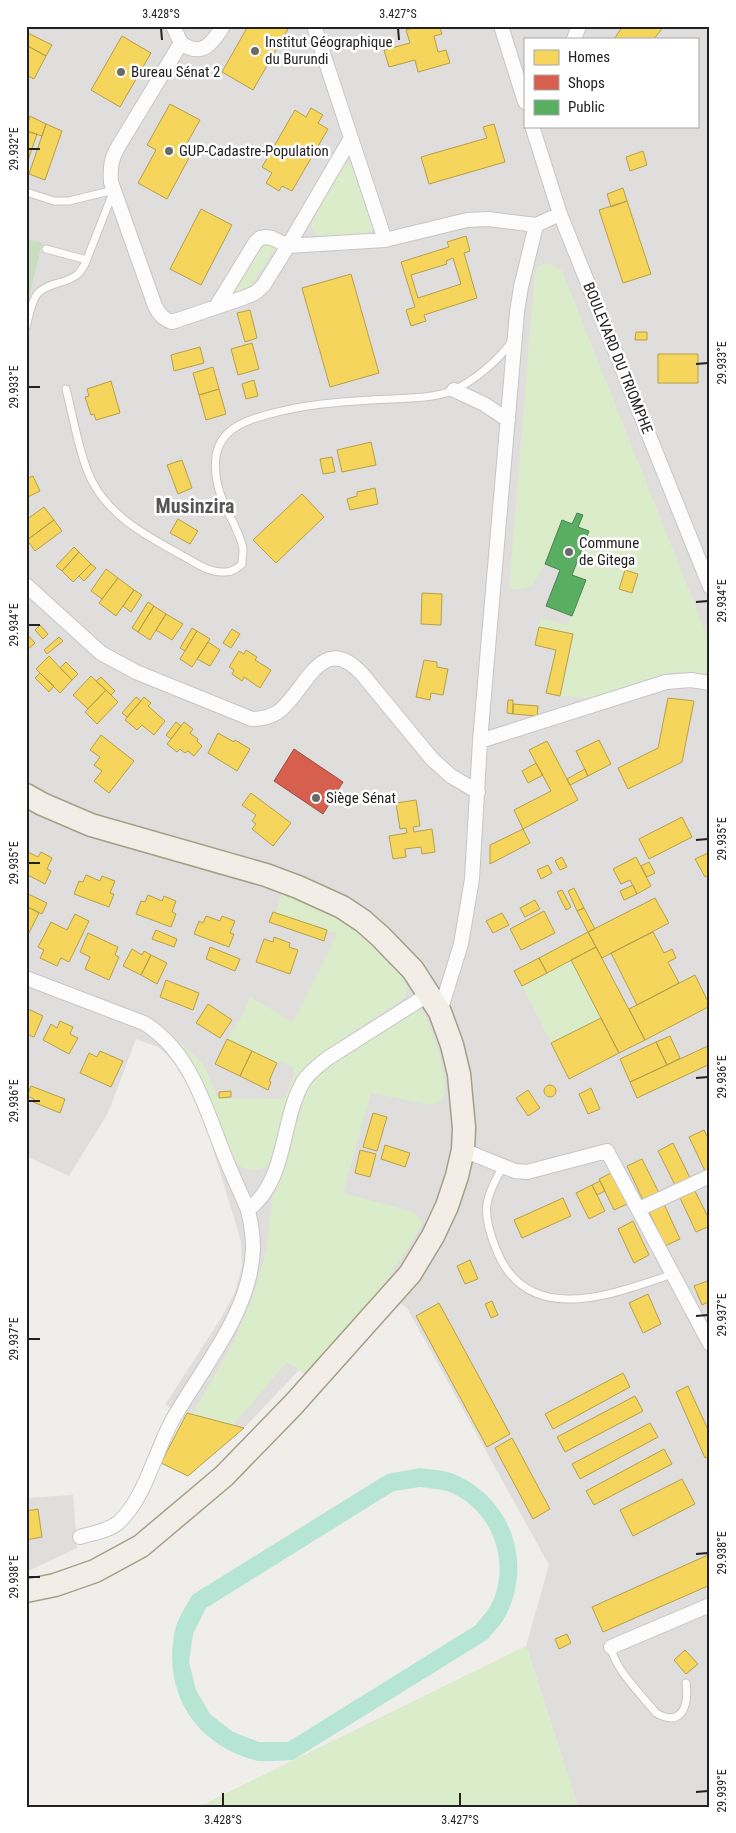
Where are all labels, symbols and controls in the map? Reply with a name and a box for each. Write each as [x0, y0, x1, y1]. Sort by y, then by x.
text: 3.428°S [142, 7, 180, 21]
text: 3.427°S [379, 7, 417, 21]
place label: Institut Géographique du Burundi [265, 33, 392, 68]
legend [524, 38, 698, 128]
marker: Institut Géographique du Burundi [249, 45, 261, 57]
text: Homes [568, 48, 610, 66]
place label: Bureau Sénat 2 [131, 63, 220, 81]
marker: Bureau Sénat 2 [115, 66, 127, 78]
text: Shops [568, 74, 605, 92]
text: Public [568, 98, 605, 116]
text: 29.932°E [7, 127, 21, 171]
place label: GUP-Cadastre-Population [179, 142, 329, 160]
marker: GUP-Cadastre-Population [163, 145, 175, 157]
street label: BOULEVARD DU TRIOMPHE [579, 280, 657, 436]
text: 29.933°E [715, 341, 729, 385]
text: 29.933°E [7, 365, 21, 409]
district label: Musinzira [156, 494, 234, 518]
place label: Commune de Gitega [579, 534, 639, 569]
marker: Commune de Gitega [563, 546, 575, 558]
text: 29.934°E [715, 579, 729, 623]
text: 29.934°E [7, 603, 21, 647]
place label: Siège Sénat [326, 789, 396, 807]
marker: Siège Sénat [310, 792, 322, 804]
text: 29.935°E [715, 817, 729, 861]
text: 29.935°E [7, 841, 21, 885]
text: 29.936°E [715, 1055, 729, 1099]
text: 29.936°E [7, 1079, 21, 1123]
text: 29.937°E [715, 1293, 729, 1337]
text: 29.937°E [7, 1317, 21, 1361]
text: 29.938°E [715, 1531, 729, 1575]
text: 29.938°E [7, 1555, 21, 1599]
text: 29.939°E [715, 1769, 729, 1813]
text: 3.428°S [204, 1813, 242, 1827]
text: 3.427°S [441, 1813, 479, 1827]

